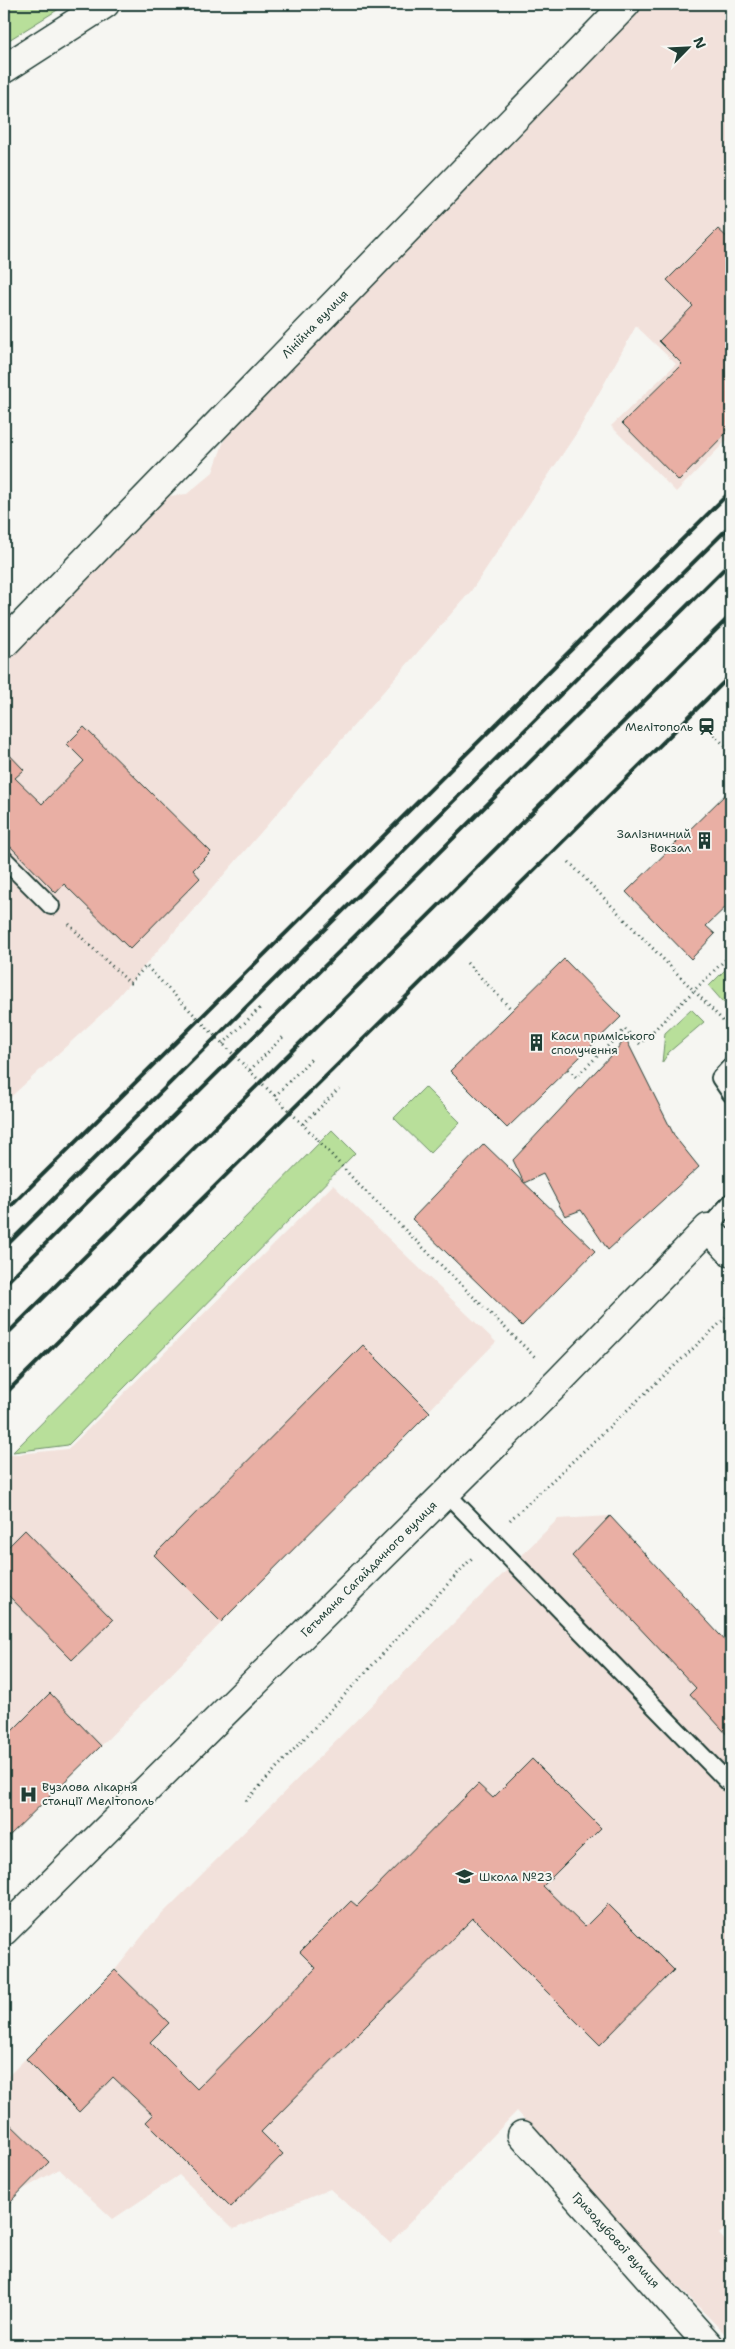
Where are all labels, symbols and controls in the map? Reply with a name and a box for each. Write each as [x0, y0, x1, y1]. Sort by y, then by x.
north arrow [662, 22, 712, 72]
text: N [689, 34, 710, 51]
street label: Лінійна вулиця [278, 286, 352, 362]
station icon: Мелітополь [697, 717, 717, 737]
place label: Мелітополь [625, 719, 693, 735]
place label: Залізничний Вокзал [617, 826, 691, 856]
building icon: Залізничний Вокзал [695, 831, 715, 851]
place label: Каси приміського сполучення [551, 1028, 655, 1058]
building icon: Каси приміського сполучення [527, 1033, 547, 1053]
street label: Гетьмана Сагайдачного вулиця [297, 1497, 441, 1641]
place label: Вузлова лікарня станції Мелітополь [42, 1779, 154, 1809]
hospital icon: Вузлова лікарня станції Мелітополь [18, 1784, 38, 1804]
school or university icon: Школа №23 [455, 1867, 475, 1887]
place label: Школа №23 [479, 1869, 553, 1885]
street label: Гризодубової вулиця [569, 2189, 663, 2291]

